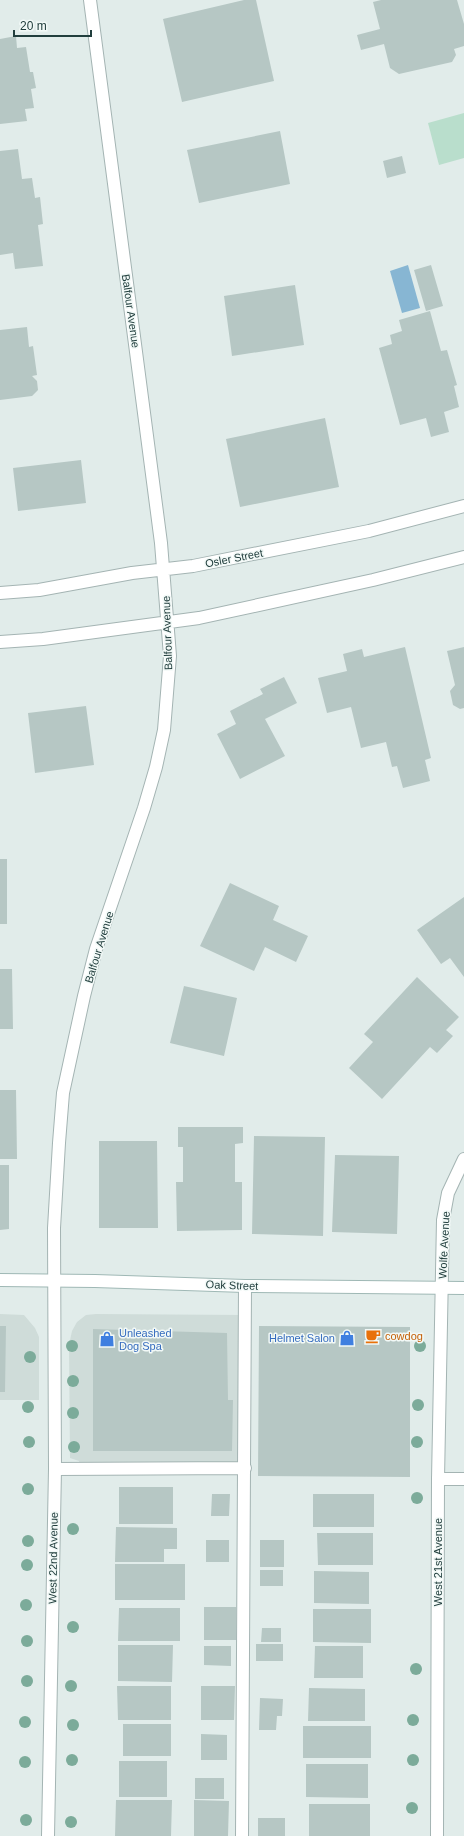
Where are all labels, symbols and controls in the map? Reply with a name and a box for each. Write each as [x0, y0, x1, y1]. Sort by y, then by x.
scale bar [14, 12, 91, 38]
text: 20 m [20, 19, 47, 33]
street label: Balfour Avenue [120, 273, 142, 349]
street label: Osler Street [204, 547, 264, 569]
street label: Balfour Avenue [160, 596, 174, 670]
street label: Balfour Avenue [82, 910, 116, 984]
street label: Wolfe Avenue [436, 1211, 452, 1279]
street label: Oak Street [206, 1278, 258, 1292]
place label: Unleashed Dog Spa [119, 1327, 172, 1352]
cafe icon: cowdog [364, 1327, 382, 1345]
shop icon: Helmet Salon [338, 1329, 356, 1347]
shop icon: Unleashed Dog Spa [98, 1330, 116, 1348]
place label: cowdog [385, 1330, 423, 1342]
place label: Helmet Salon [269, 1332, 335, 1344]
street label: West 22nd Avenue [46, 1512, 60, 1604]
street label: West 21st Avenue [432, 1518, 444, 1606]

